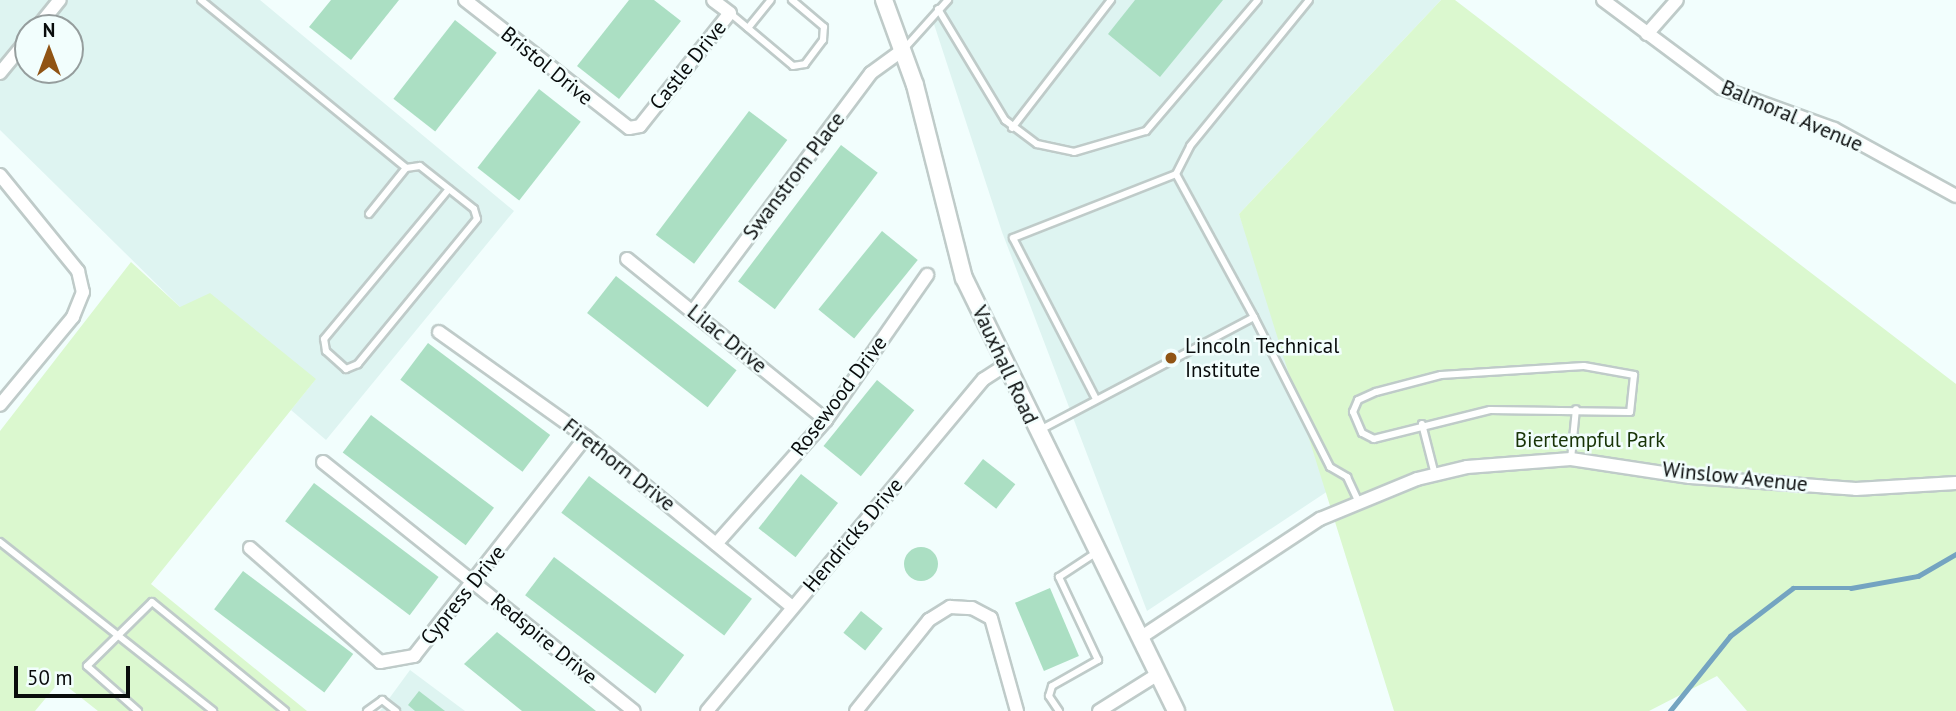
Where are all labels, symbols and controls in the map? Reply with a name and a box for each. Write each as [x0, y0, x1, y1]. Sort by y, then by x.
north arrow [14, 14, 84, 84]
street label: Castle Drive [644, 15, 732, 115]
text: N [43, 18, 55, 42]
street label: Bristol Drive [496, 21, 598, 111]
street label: Balmoral Avenue [1717, 75, 1867, 157]
street label: Swanstrom Place [738, 107, 850, 245]
street label: Lilac Drive [682, 299, 772, 379]
street label: Vauxhall Road [967, 302, 1043, 428]
street label: Rosewood Drive [786, 331, 892, 461]
place label: Lincoln Technical Institute [1185, 333, 1340, 383]
marker: Lincoln Technical Institute [1163, 350, 1179, 366]
street label: Firethorn Drive [558, 413, 680, 517]
park label: Biertempful Park [1515, 427, 1665, 453]
street label: Winslow Avenue [1661, 457, 1809, 497]
street label: Hendricks Drive [798, 473, 908, 597]
street label: Cypress Drive [415, 540, 511, 650]
street label: Redspire Drive [486, 588, 602, 690]
scale bar [18, 652, 133, 696]
text: 50 m [27, 664, 73, 691]

